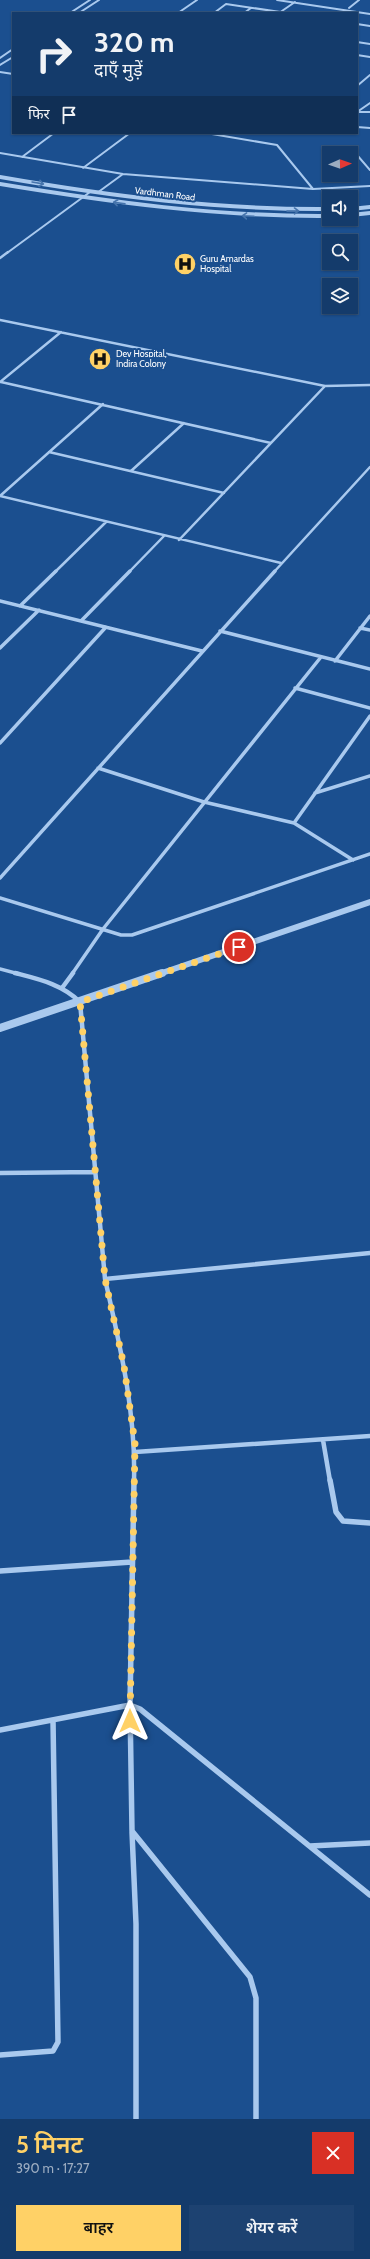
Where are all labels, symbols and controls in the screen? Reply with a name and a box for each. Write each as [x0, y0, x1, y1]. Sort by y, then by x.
text: 320 m [94, 25, 174, 59]
icon: right [28, 28, 80, 80]
text: दाएँ मुड़ें [94, 59, 143, 81]
icon: arrive [58, 104, 80, 126]
text: फिर [28, 105, 50, 123]
north arrow [322, 146, 358, 182]
map controls [322, 146, 358, 314]
one-way arrow [32, 180, 45, 188]
street label: Vardhman Road [134, 184, 196, 203]
button: sound [322, 190, 358, 226]
one-way arrow [113, 199, 126, 207]
one-way arrow [286, 207, 299, 214]
one-way arrow [242, 212, 255, 220]
button: search [322, 234, 358, 270]
hospital icon: Guru Amardas Hospital [172, 251, 198, 277]
place label: Guru Amardas Hospital [200, 253, 254, 274]
button: layers [322, 278, 358, 314]
hospital icon: Dev Hospital, Indira Colony [87, 346, 113, 372]
place label: Dev Hospital, Indira Colony [116, 348, 167, 369]
pin [222, 930, 256, 964]
icon: arrive [228, 936, 250, 958]
position arrow [109, 1700, 151, 1742]
text: 5 मिनट [16, 2130, 83, 2159]
button: close [312, 2132, 354, 2174]
text: 390 m · 17:27 [16, 2160, 90, 2176]
button: बाहर [16, 2205, 181, 2251]
button: शेयर करें [189, 2205, 354, 2251]

